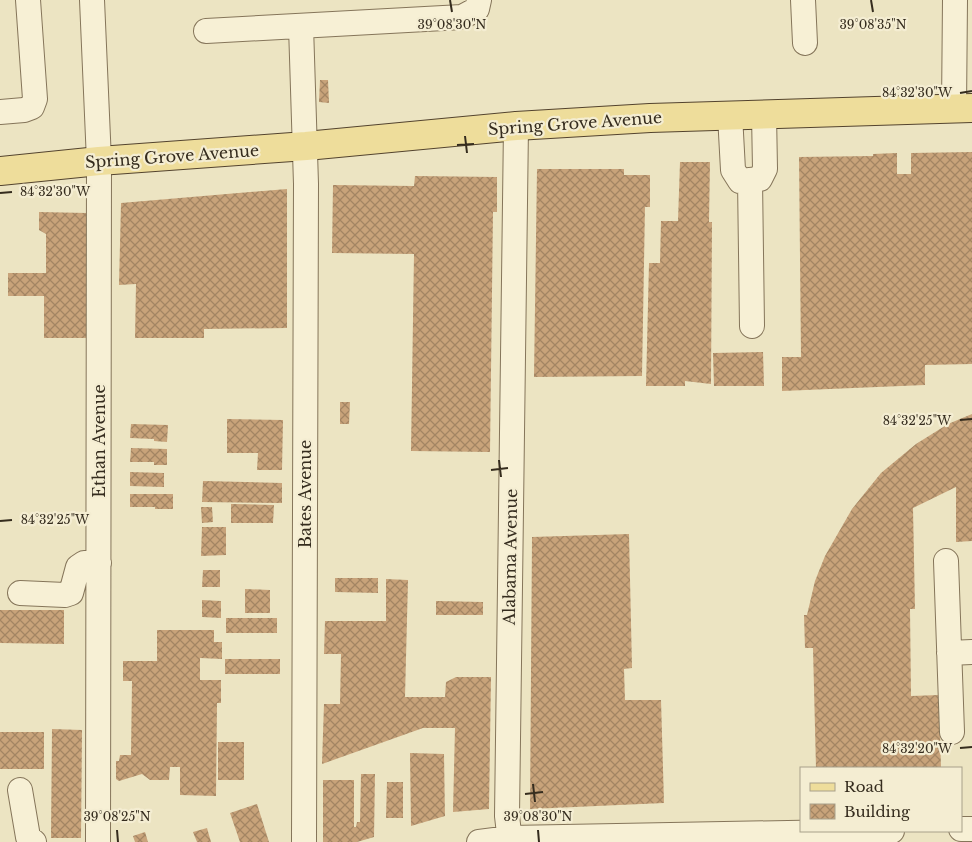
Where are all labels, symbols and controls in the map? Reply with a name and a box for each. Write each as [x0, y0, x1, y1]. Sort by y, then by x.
text: 39°08'30"N [418, 17, 487, 32]
text: 39°08'35"N [839, 17, 907, 32]
text: 84°32'30"W [882, 85, 953, 100]
street label: Spring Grove Avenue [487, 107, 663, 139]
street label: Spring Grove Avenue [84, 140, 260, 172]
text: 84°32'30"W [20, 184, 91, 199]
street label: Ethan Avenue [89, 384, 109, 498]
text: 84°32'25"W [883, 413, 952, 428]
street label: Bates Avenue [295, 440, 315, 548]
street label: Alabama Avenue [499, 489, 521, 626]
text: 84°32'25"W [21, 512, 90, 527]
text: 84°32'20"W [882, 741, 953, 756]
legend [800, 767, 962, 832]
text: Road [844, 777, 884, 796]
text: Building [844, 802, 911, 821]
text: 39°08'25"N [83, 809, 151, 824]
text: 39°08'30"N [504, 809, 573, 824]

